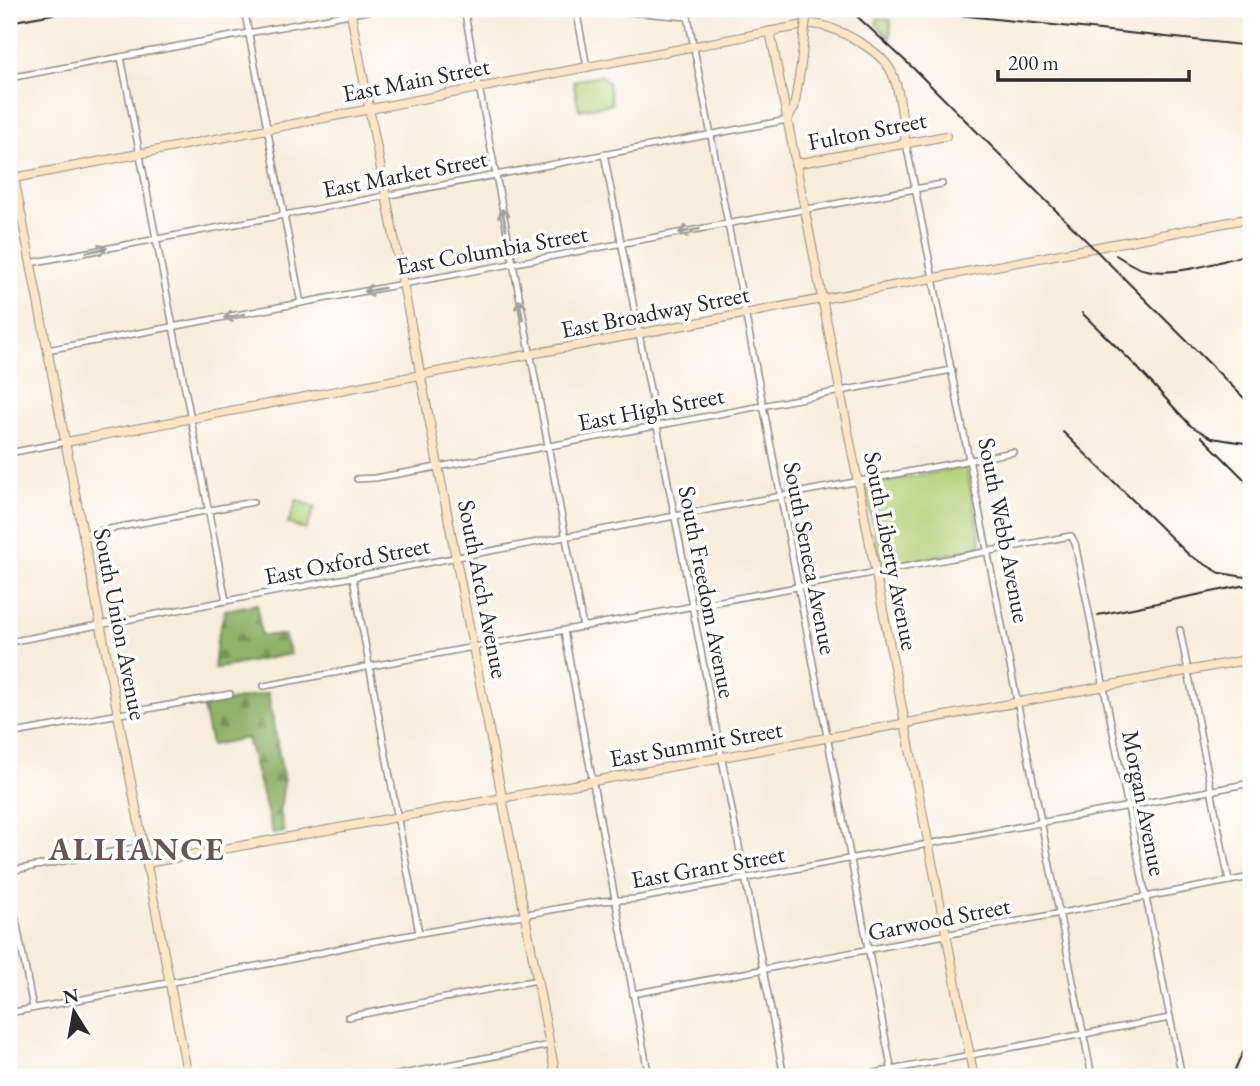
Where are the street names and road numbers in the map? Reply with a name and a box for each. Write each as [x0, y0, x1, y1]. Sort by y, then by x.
street label: East Main Street [340, 50, 493, 109]
street label: Fulton Street [805, 104, 929, 157]
street label: East Market Street [320, 142, 490, 205]
street label: East Columbia Street [394, 217, 590, 282]
street label: East Broadway Street [558, 278, 752, 345]
street label: East High Street [575, 379, 727, 438]
street label: South Webb Avenue [971, 435, 1038, 625]
street label: South Liberty Avenue [857, 449, 926, 653]
street label: South Seneca Avenue [777, 459, 844, 657]
street label: South Freedom Avenue [672, 483, 743, 701]
street label: South Arch Avenue [451, 497, 516, 681]
street label: South Union Avenue [87, 525, 154, 723]
street label: East Oxford Street [262, 529, 433, 592]
street label: East Summit Street [607, 713, 785, 774]
street label: Morgan Avenue [1115, 728, 1174, 878]
street label: East Grant Street [629, 838, 788, 895]
street label: Garwood Street [865, 889, 1013, 947]

